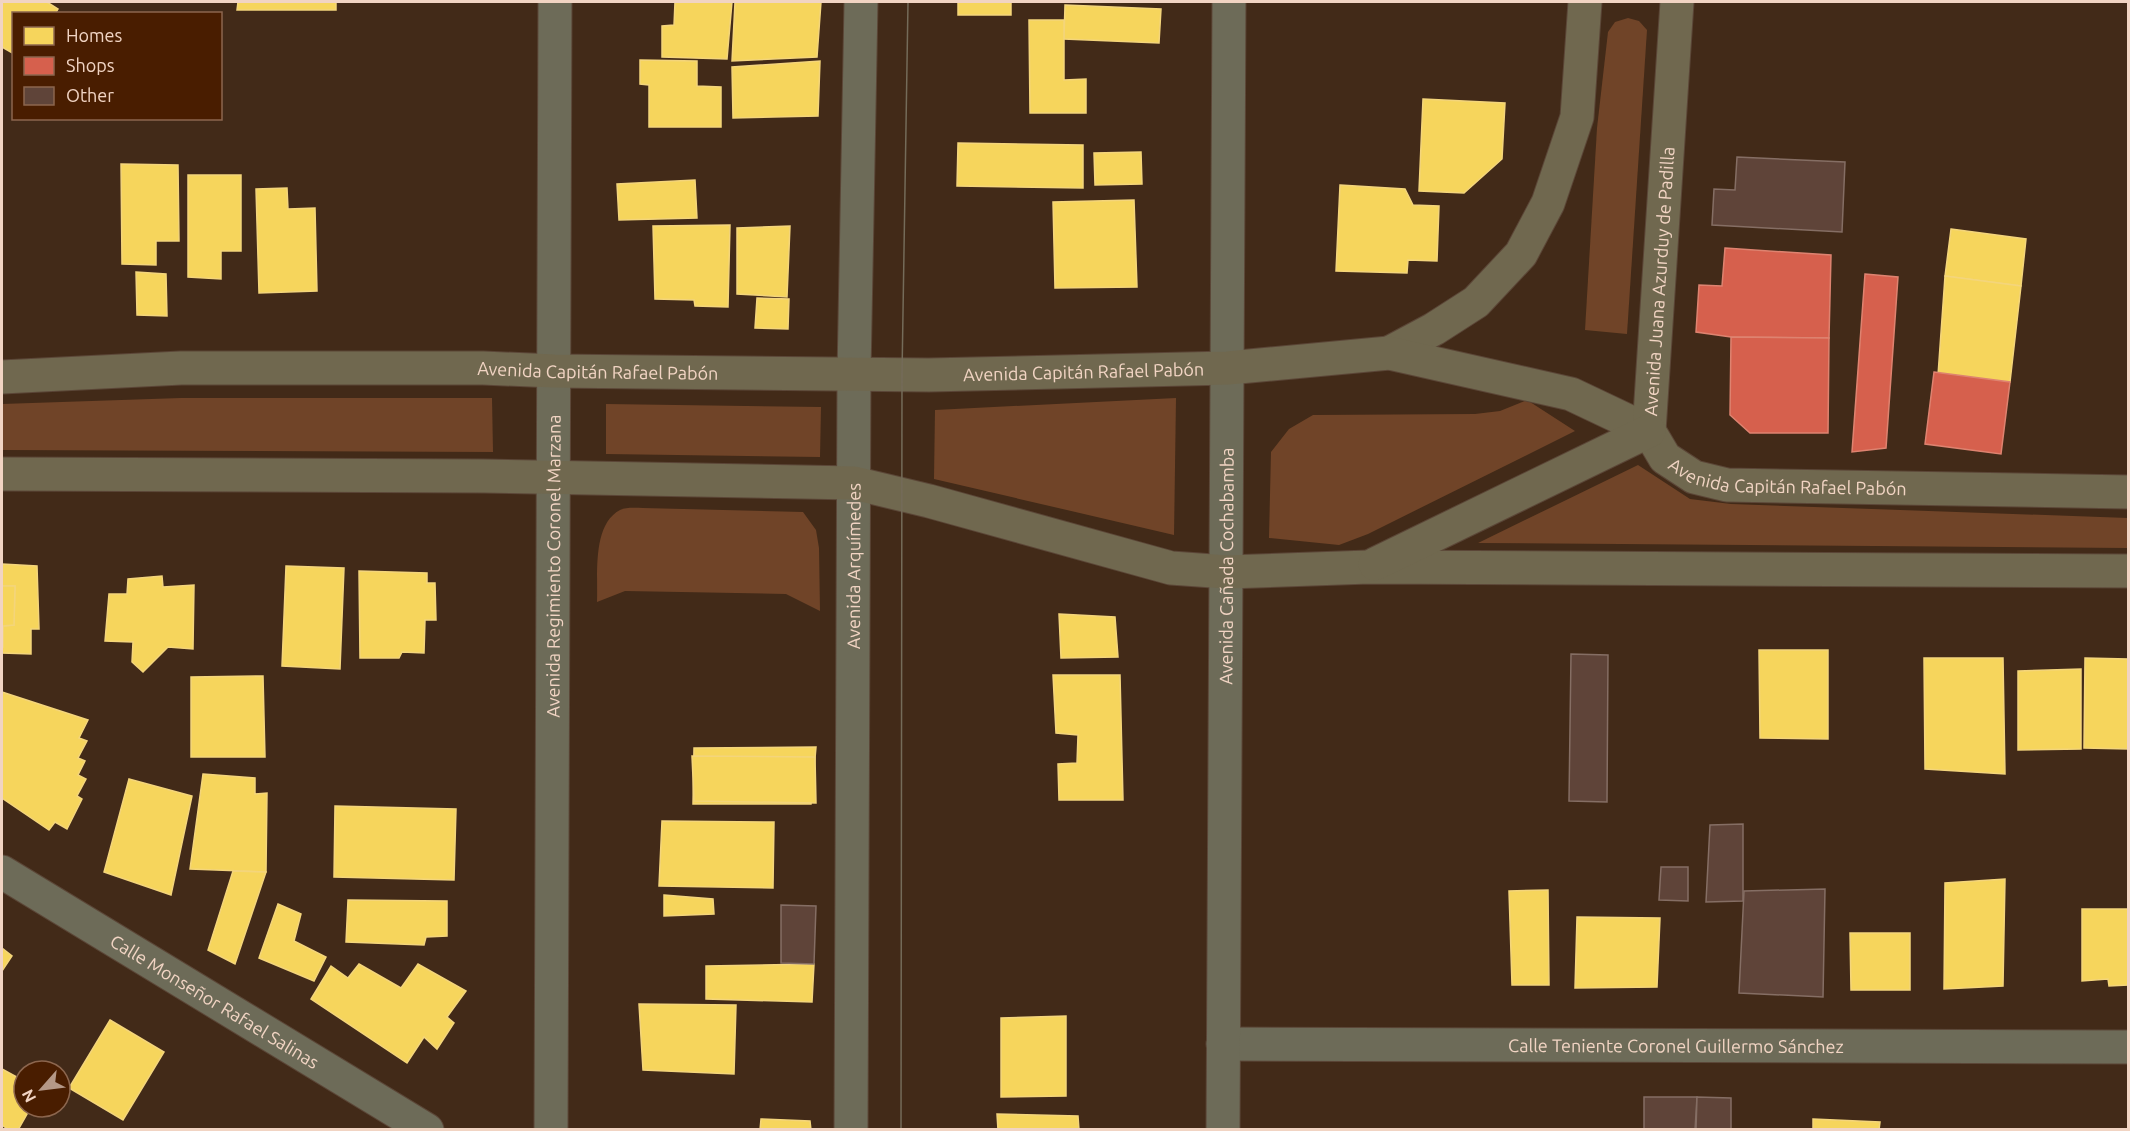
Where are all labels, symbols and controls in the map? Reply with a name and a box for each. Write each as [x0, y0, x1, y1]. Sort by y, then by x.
legend [12, 12, 222, 120]
text: Homes [66, 25, 123, 45]
text: Shops [66, 55, 115, 75]
text: Other [66, 85, 114, 105]
street label: Avenida Juana Azurduy de Padilla [1640, 146, 1678, 417]
street label: Avenida Capitán Rafael Pabón [477, 358, 718, 383]
street label: Avenida Capitán Rafael Pabón [963, 359, 1204, 384]
street label: Avenida Regimiento Coronel Marzana [542, 414, 564, 718]
street label: Avenida Cañada Cochabamba [1215, 447, 1237, 685]
street label: Avenida Capitán Rafael Pabón [1665, 453, 1907, 498]
street label: Avenida Arquímedes [843, 483, 864, 649]
street label: Calle Monseñor Rafael Salinas [107, 930, 323, 1072]
street label: Calle Teniente Coronel Guillermo Sánchez [1508, 1035, 1844, 1056]
north arrow [12, 1059, 72, 1119]
text: N [18, 1087, 40, 1106]

